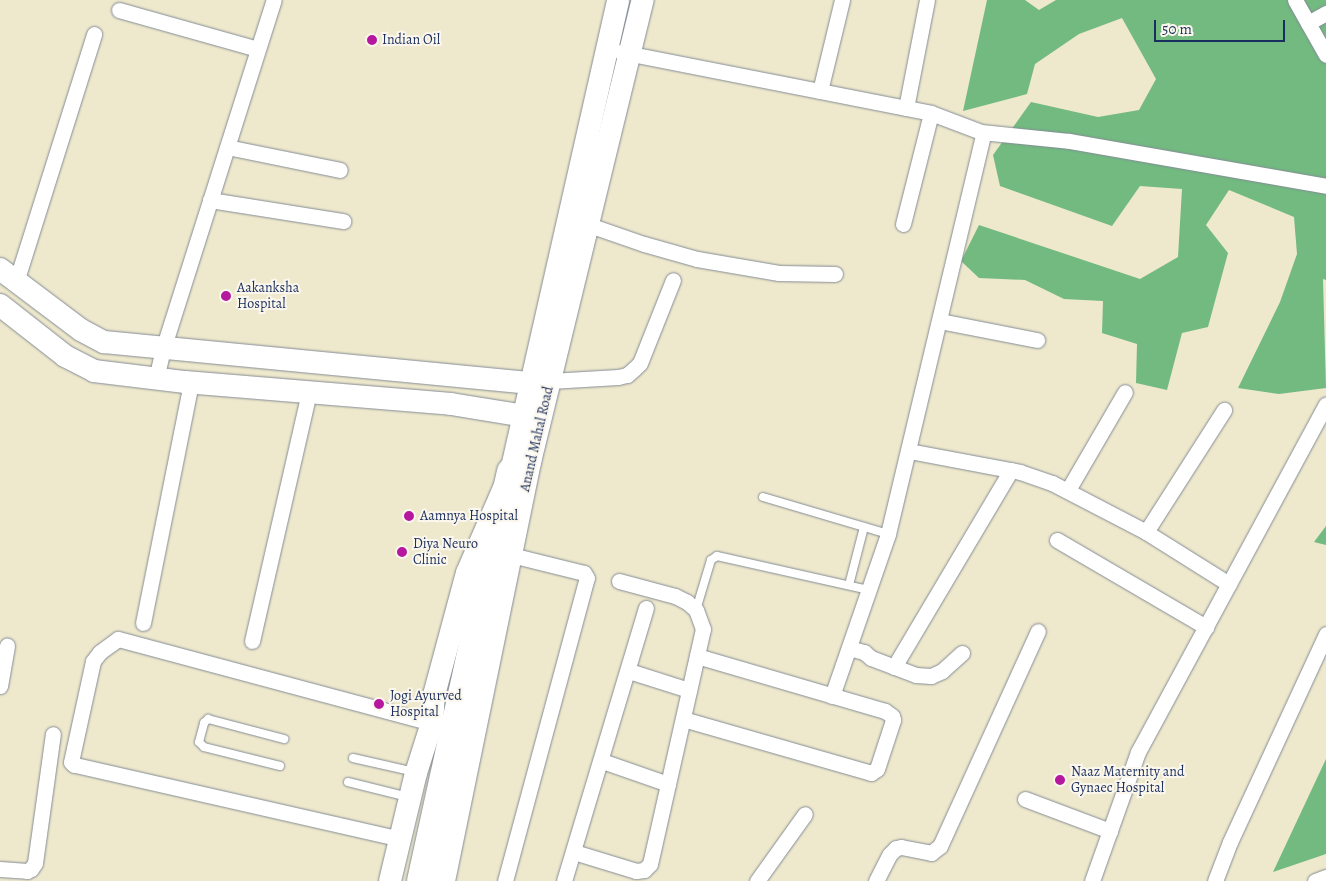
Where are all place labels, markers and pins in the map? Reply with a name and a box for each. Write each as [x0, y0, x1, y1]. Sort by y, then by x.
place label: Indian Oil [382, 32, 440, 48]
marker: Indian Oil [366, 34, 378, 46]
place label: Aakanksha Hospital [237, 280, 299, 312]
marker: Aakanksha Hospital [219, 289, 233, 303]
place label: Aamnya Hospital [420, 508, 518, 524]
marker: Aamnya Hospital [402, 509, 416, 523]
place label: Diya Neuro Clinic [413, 536, 478, 568]
marker: Diya Neuro Clinic [395, 545, 409, 559]
place label: Jogi Ayurved Hospital [390, 688, 462, 720]
marker: Jogi Ayurved Hospital [372, 697, 386, 711]
place label: Naaz Maternity and Gynaec Hospital [1071, 764, 1185, 796]
marker: Naaz Maternity and Gynaec Hospital [1053, 773, 1067, 787]

